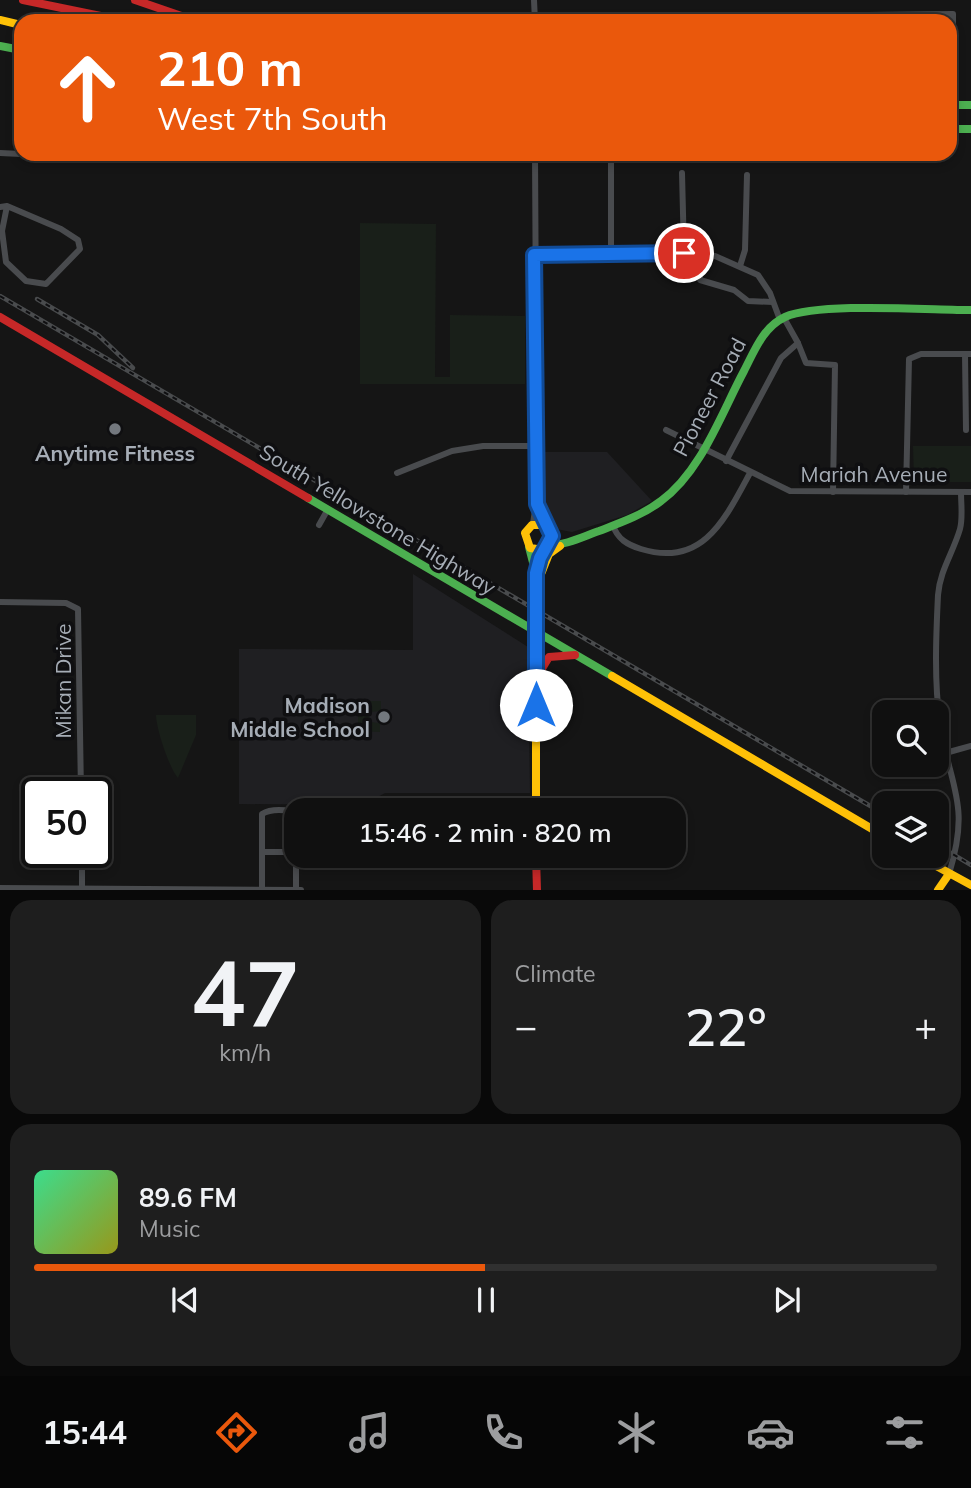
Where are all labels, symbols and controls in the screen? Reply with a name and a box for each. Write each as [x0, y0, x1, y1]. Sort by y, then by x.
text: 210 m [157, 37, 303, 98]
icon: ahead [42, 42, 133, 133]
text: West 7th South [157, 98, 388, 138]
pin [654, 223, 714, 283]
icon: arrive [665, 234, 703, 272]
street label: Pioneer Road [667, 333, 751, 461]
marker: Anytime Fitness [107, 421, 123, 437]
street label: South Yellowstone Highway [255, 438, 501, 600]
place label: Anytime Fitness [35, 440, 195, 466]
street label: Mariah Avenue [801, 461, 947, 487]
street label: Mikan Drive [50, 624, 76, 738]
position arrow [499, 668, 573, 742]
place label: Madison Middle School [230, 692, 370, 742]
map controls [872, 700, 949, 868]
button: search [872, 700, 949, 777]
marker: Madison Middle School [376, 709, 392, 725]
speed limit sign: 50 [21, 777, 112, 868]
button: layers [872, 791, 949, 868]
text: 15:46 · 2 min · 820 m [358, 816, 612, 849]
text: 47 [191, 935, 300, 1049]
text: Climate [515, 959, 596, 988]
text: 22° [685, 994, 767, 1059]
text: − [515, 1002, 537, 1050]
text: + [914, 1002, 937, 1050]
text: km/h [219, 1038, 271, 1067]
text: 89.6 FM [139, 1181, 237, 1214]
text: Music [139, 1214, 200, 1243]
icon: previous [166, 1281, 204, 1319]
icon: pause [467, 1281, 505, 1319]
icon: next [768, 1281, 806, 1319]
icon: directions [212, 1408, 261, 1457]
icon: music [345, 1408, 394, 1457]
icon: phone [479, 1408, 528, 1457]
icon: climate [612, 1408, 661, 1457]
icon: car [746, 1408, 795, 1457]
icon: filters [880, 1408, 929, 1457]
text: 15:44 [42, 1412, 127, 1452]

